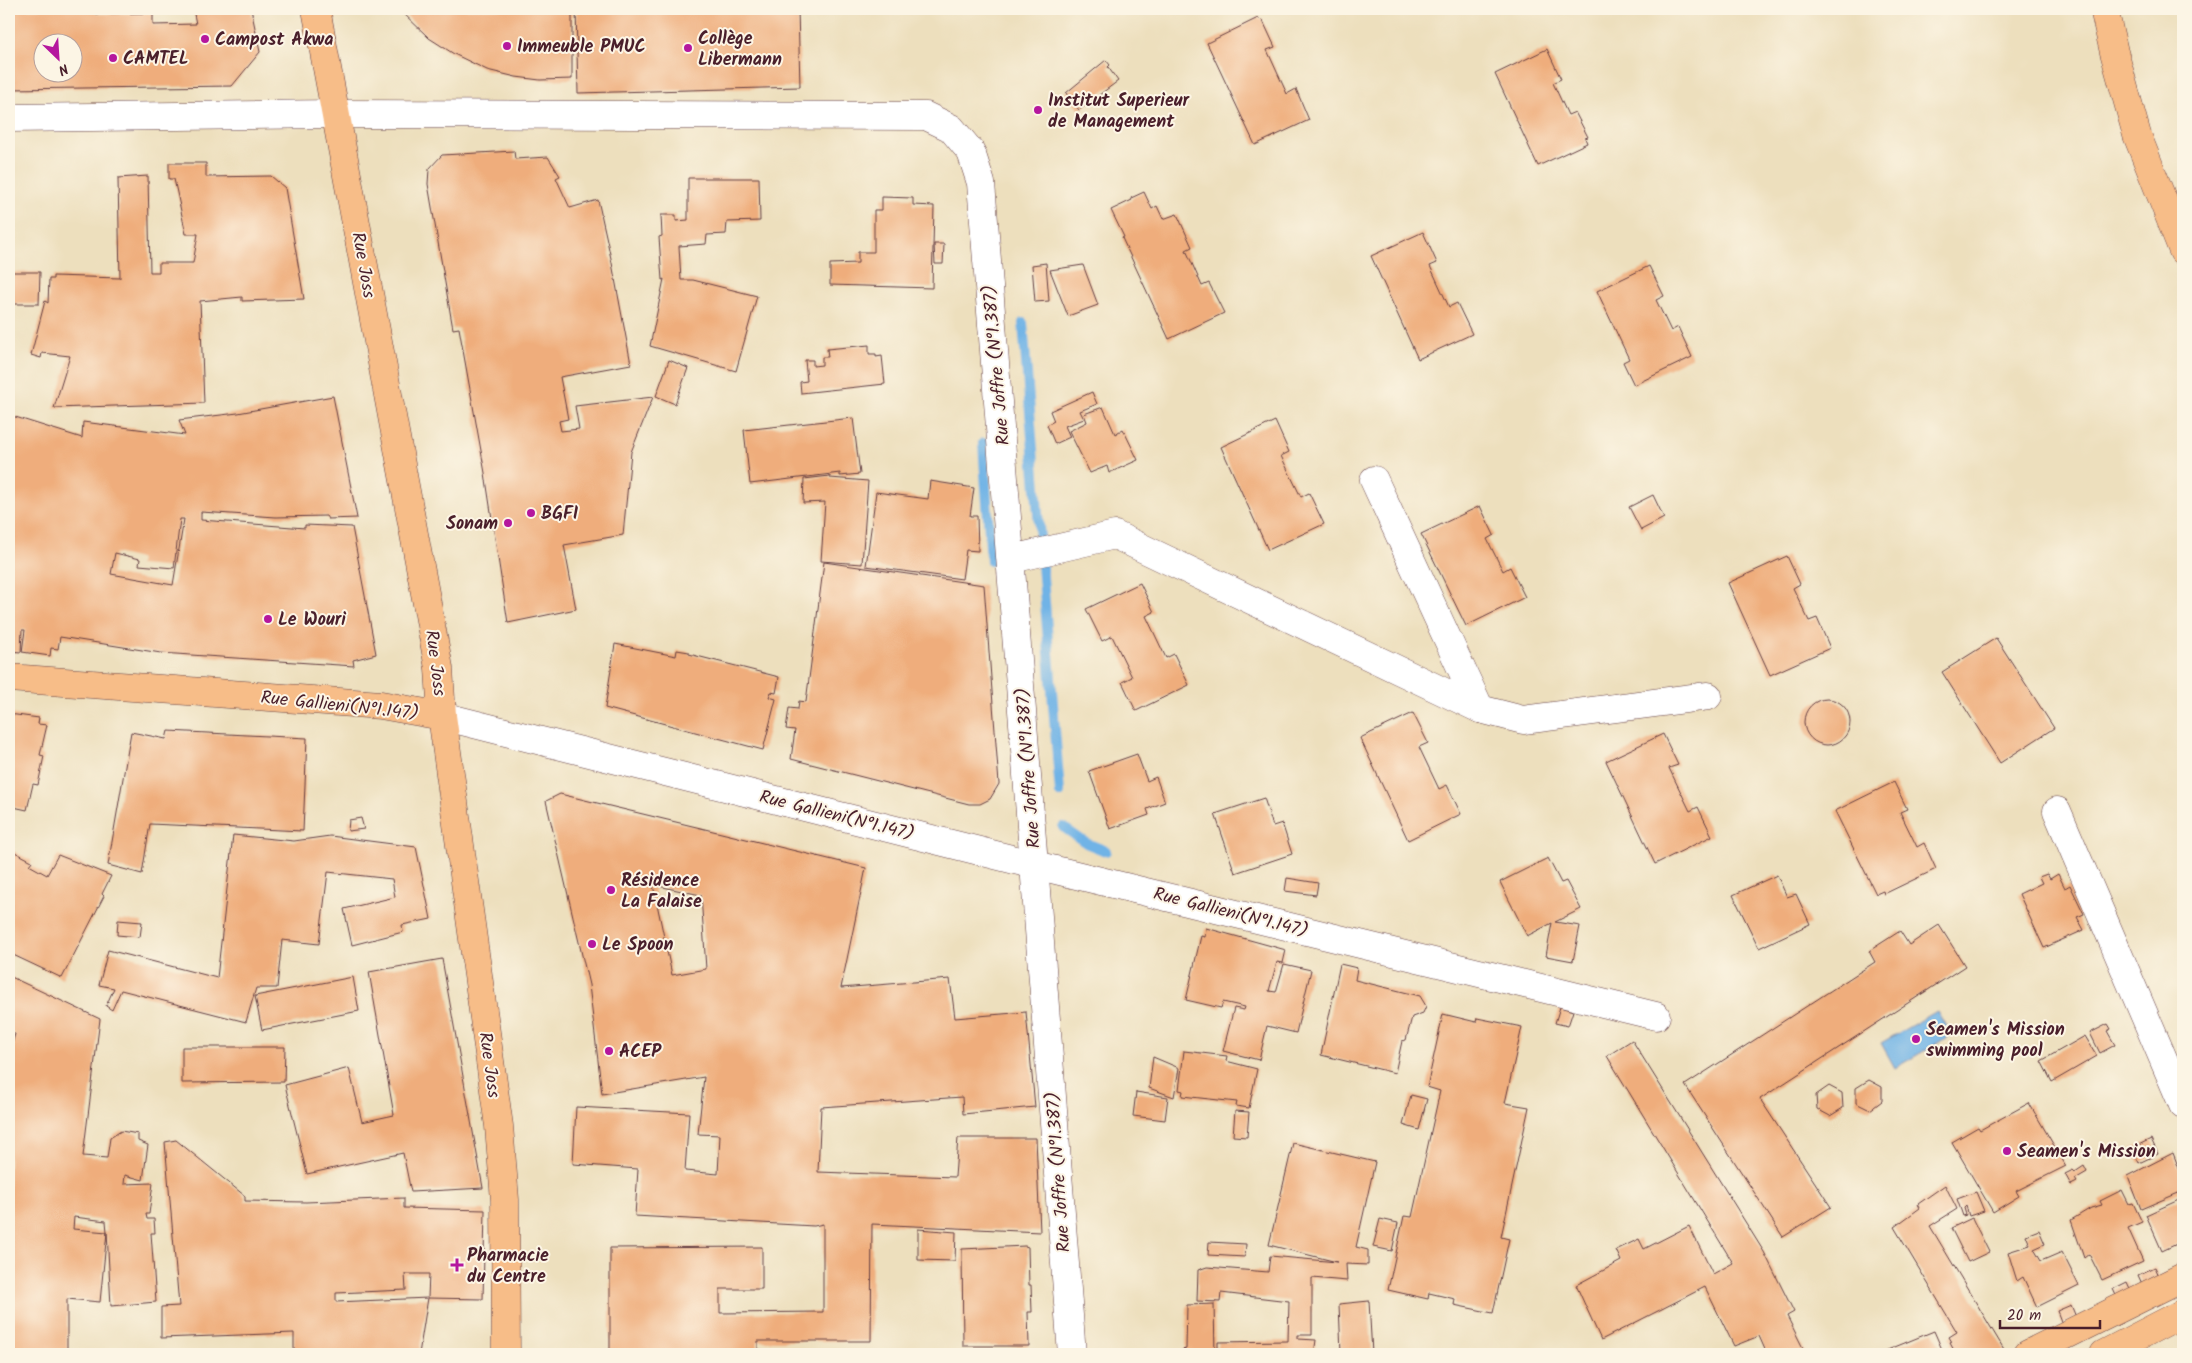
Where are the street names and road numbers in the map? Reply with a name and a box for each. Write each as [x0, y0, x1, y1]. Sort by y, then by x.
street label: Rue Joss [342, 230, 383, 301]
street label: Rue Joffre (N°1.387) [976, 283, 1019, 446]
street label: Rue Joss [416, 628, 453, 698]
street label: Rue Gallieni(N°1.147) [259, 684, 420, 729]
street label: Rue Joffre (N°1.387) [1009, 686, 1050, 849]
street label: Rue Gallieni(N°1.147) [756, 783, 917, 850]
street label: Rue Gallieni(N°1.147) [1150, 880, 1311, 947]
street label: Rue Joss [470, 1030, 508, 1100]
street label: Rue Joffre (N°1.387) [1039, 1090, 1080, 1253]

